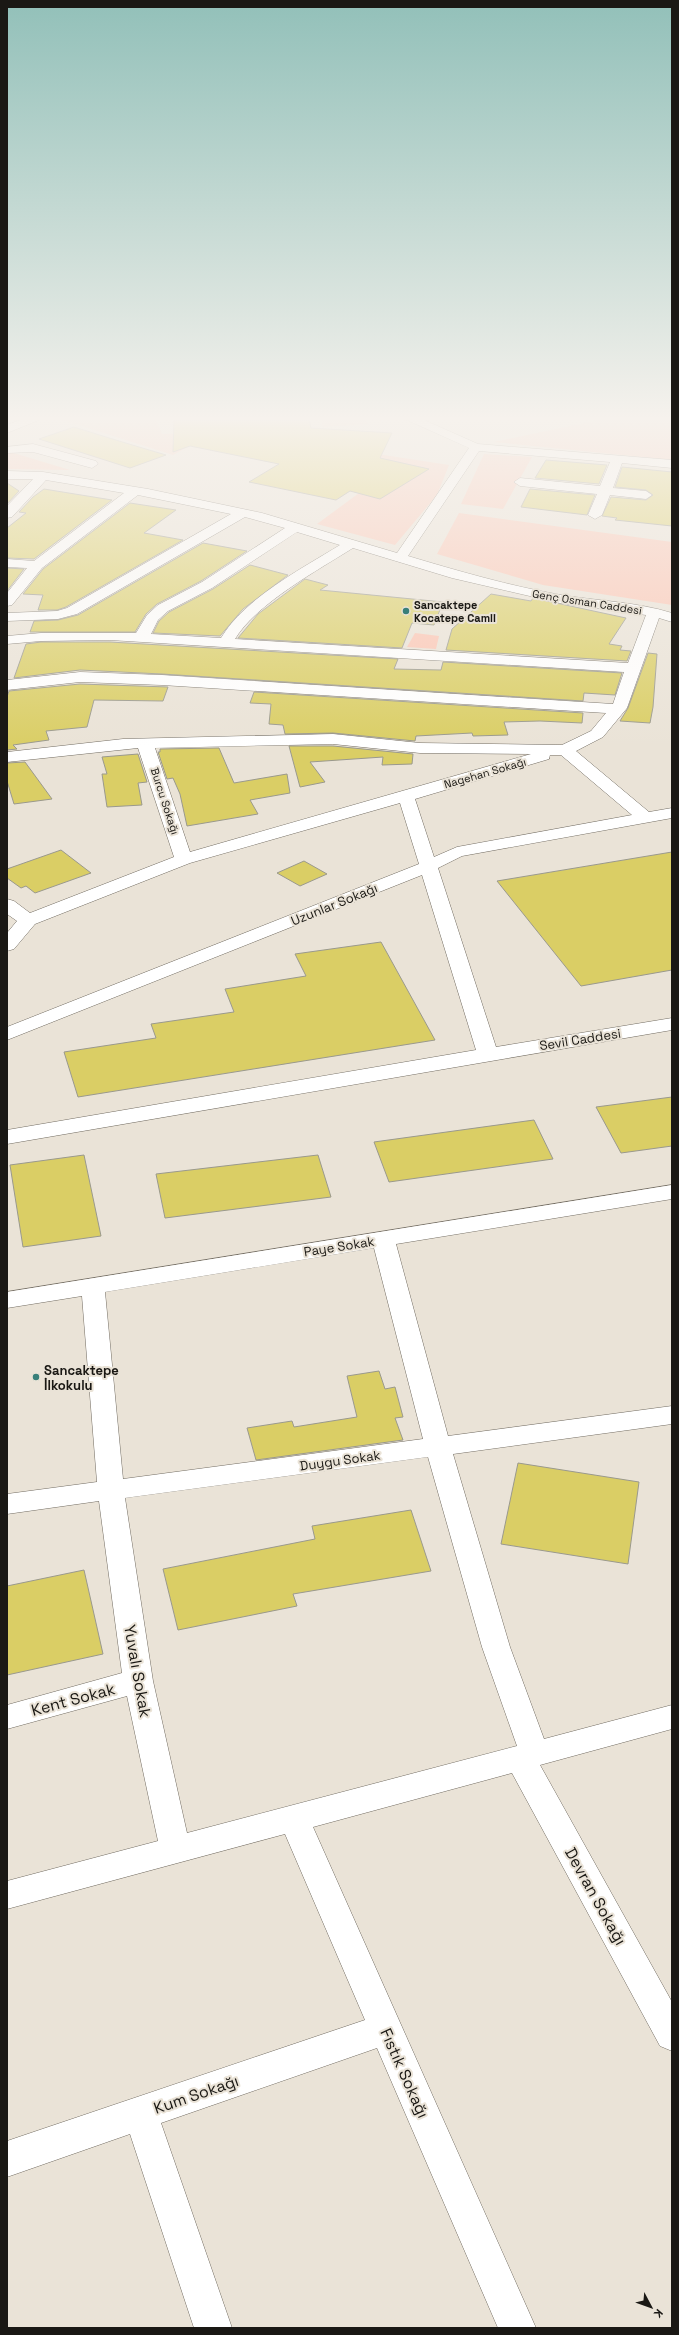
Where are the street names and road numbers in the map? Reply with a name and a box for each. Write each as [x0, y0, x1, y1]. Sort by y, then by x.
street label: Genç Osman Caddesi [531, 586, 643, 618]
street label: Nagehan Sokağı [442, 755, 528, 791]
street label: Burcu Sokağı [148, 766, 182, 836]
street label: Uzunlar Sokağı [288, 879, 380, 930]
street label: Sevil Caddesi [538, 1025, 622, 1054]
street label: Paye Sokak [303, 1233, 376, 1260]
street label: Duygu Sokak [299, 1446, 382, 1475]
street label: Yuvalı Sokak [119, 1623, 156, 1719]
street label: Kent Sokak [29, 1678, 118, 1721]
street label: Devran Sokağı [560, 1844, 631, 1949]
street label: Fıstık Sokağı [375, 2025, 434, 2121]
street label: Kum Sokağı [151, 2070, 241, 2119]

